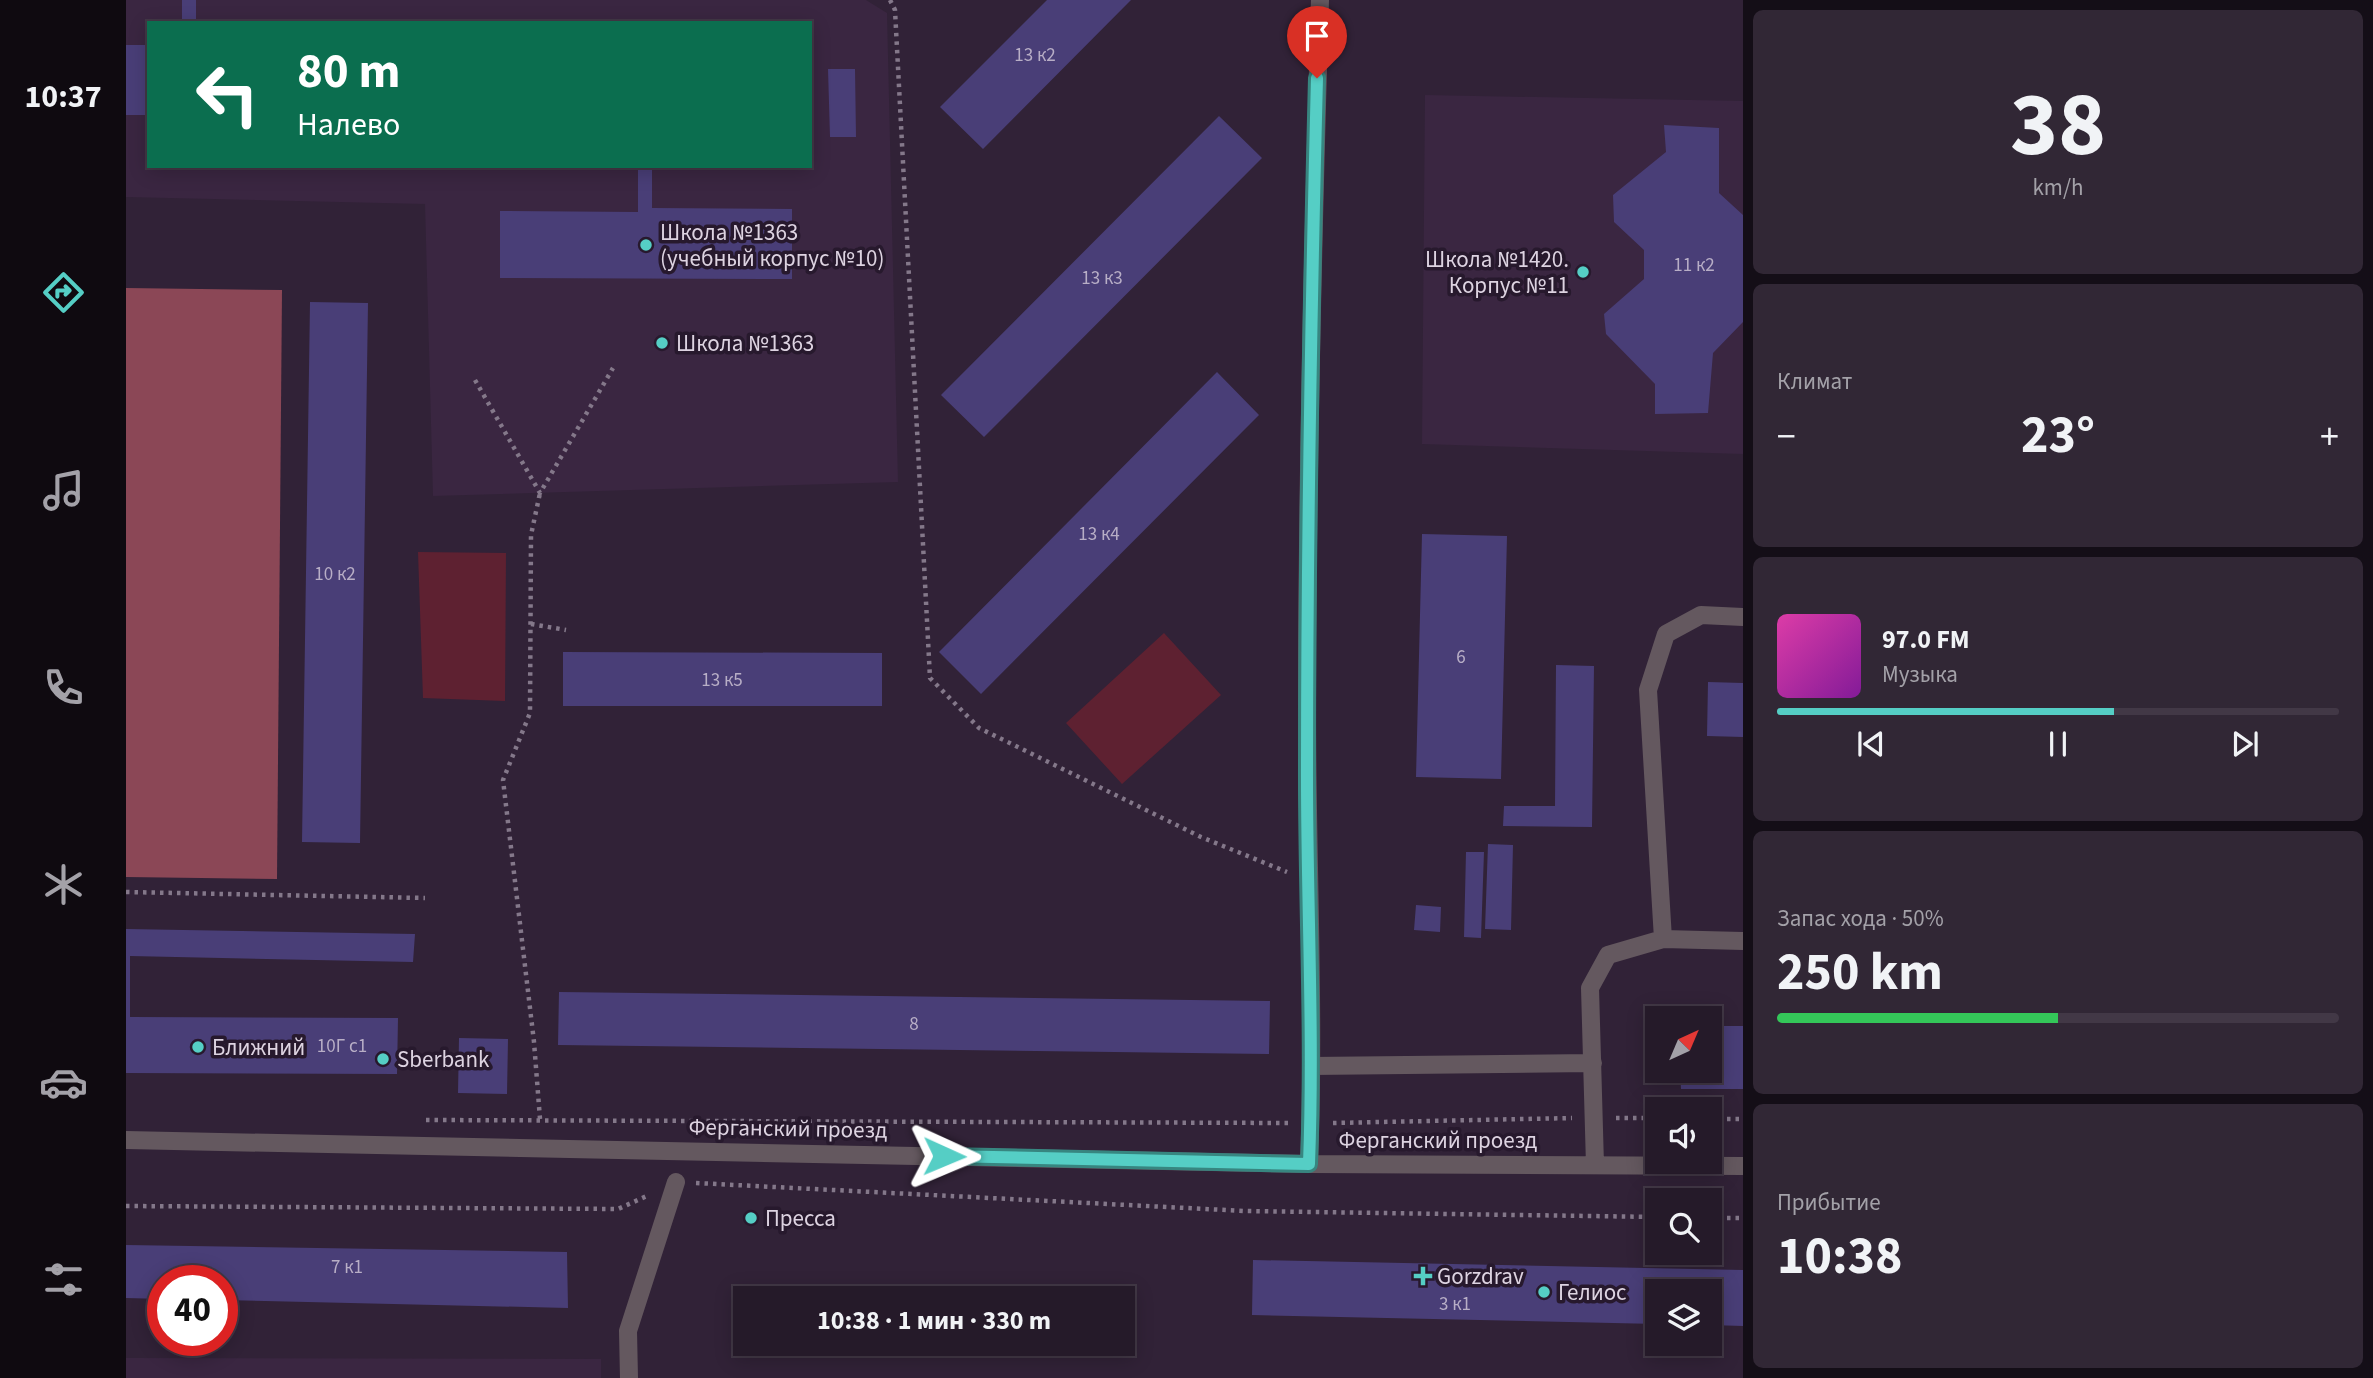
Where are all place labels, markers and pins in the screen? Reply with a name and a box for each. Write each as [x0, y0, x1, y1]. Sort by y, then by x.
pin [1287, 6, 1347, 78]
place label: Школа №1363 (учебный корпус №10) [660, 216, 884, 275]
marker: Школа №1363 (учебный корпус №10) [638, 237, 654, 253]
place label: Школа №1420. Корпус №11 [1425, 243, 1569, 302]
marker: Школа №1420. Корпус №11 [1575, 264, 1591, 280]
place label: Школа №1363 [676, 327, 814, 360]
marker: Школа №1363 [654, 335, 670, 351]
place label: Ближний [212, 1031, 305, 1064]
marker: Ближний [190, 1039, 206, 1055]
place label: Sberbank [397, 1043, 490, 1076]
marker: Sberbank [375, 1051, 391, 1067]
place label: Пресса [765, 1202, 836, 1235]
marker: Пресса [743, 1210, 759, 1226]
place label: Gorzdrav [1437, 1260, 1524, 1293]
marker: Gorzdrav [1415, 1268, 1431, 1284]
place label: Гелиос [1558, 1276, 1627, 1309]
marker: Гелиос [1536, 1284, 1552, 1300]

